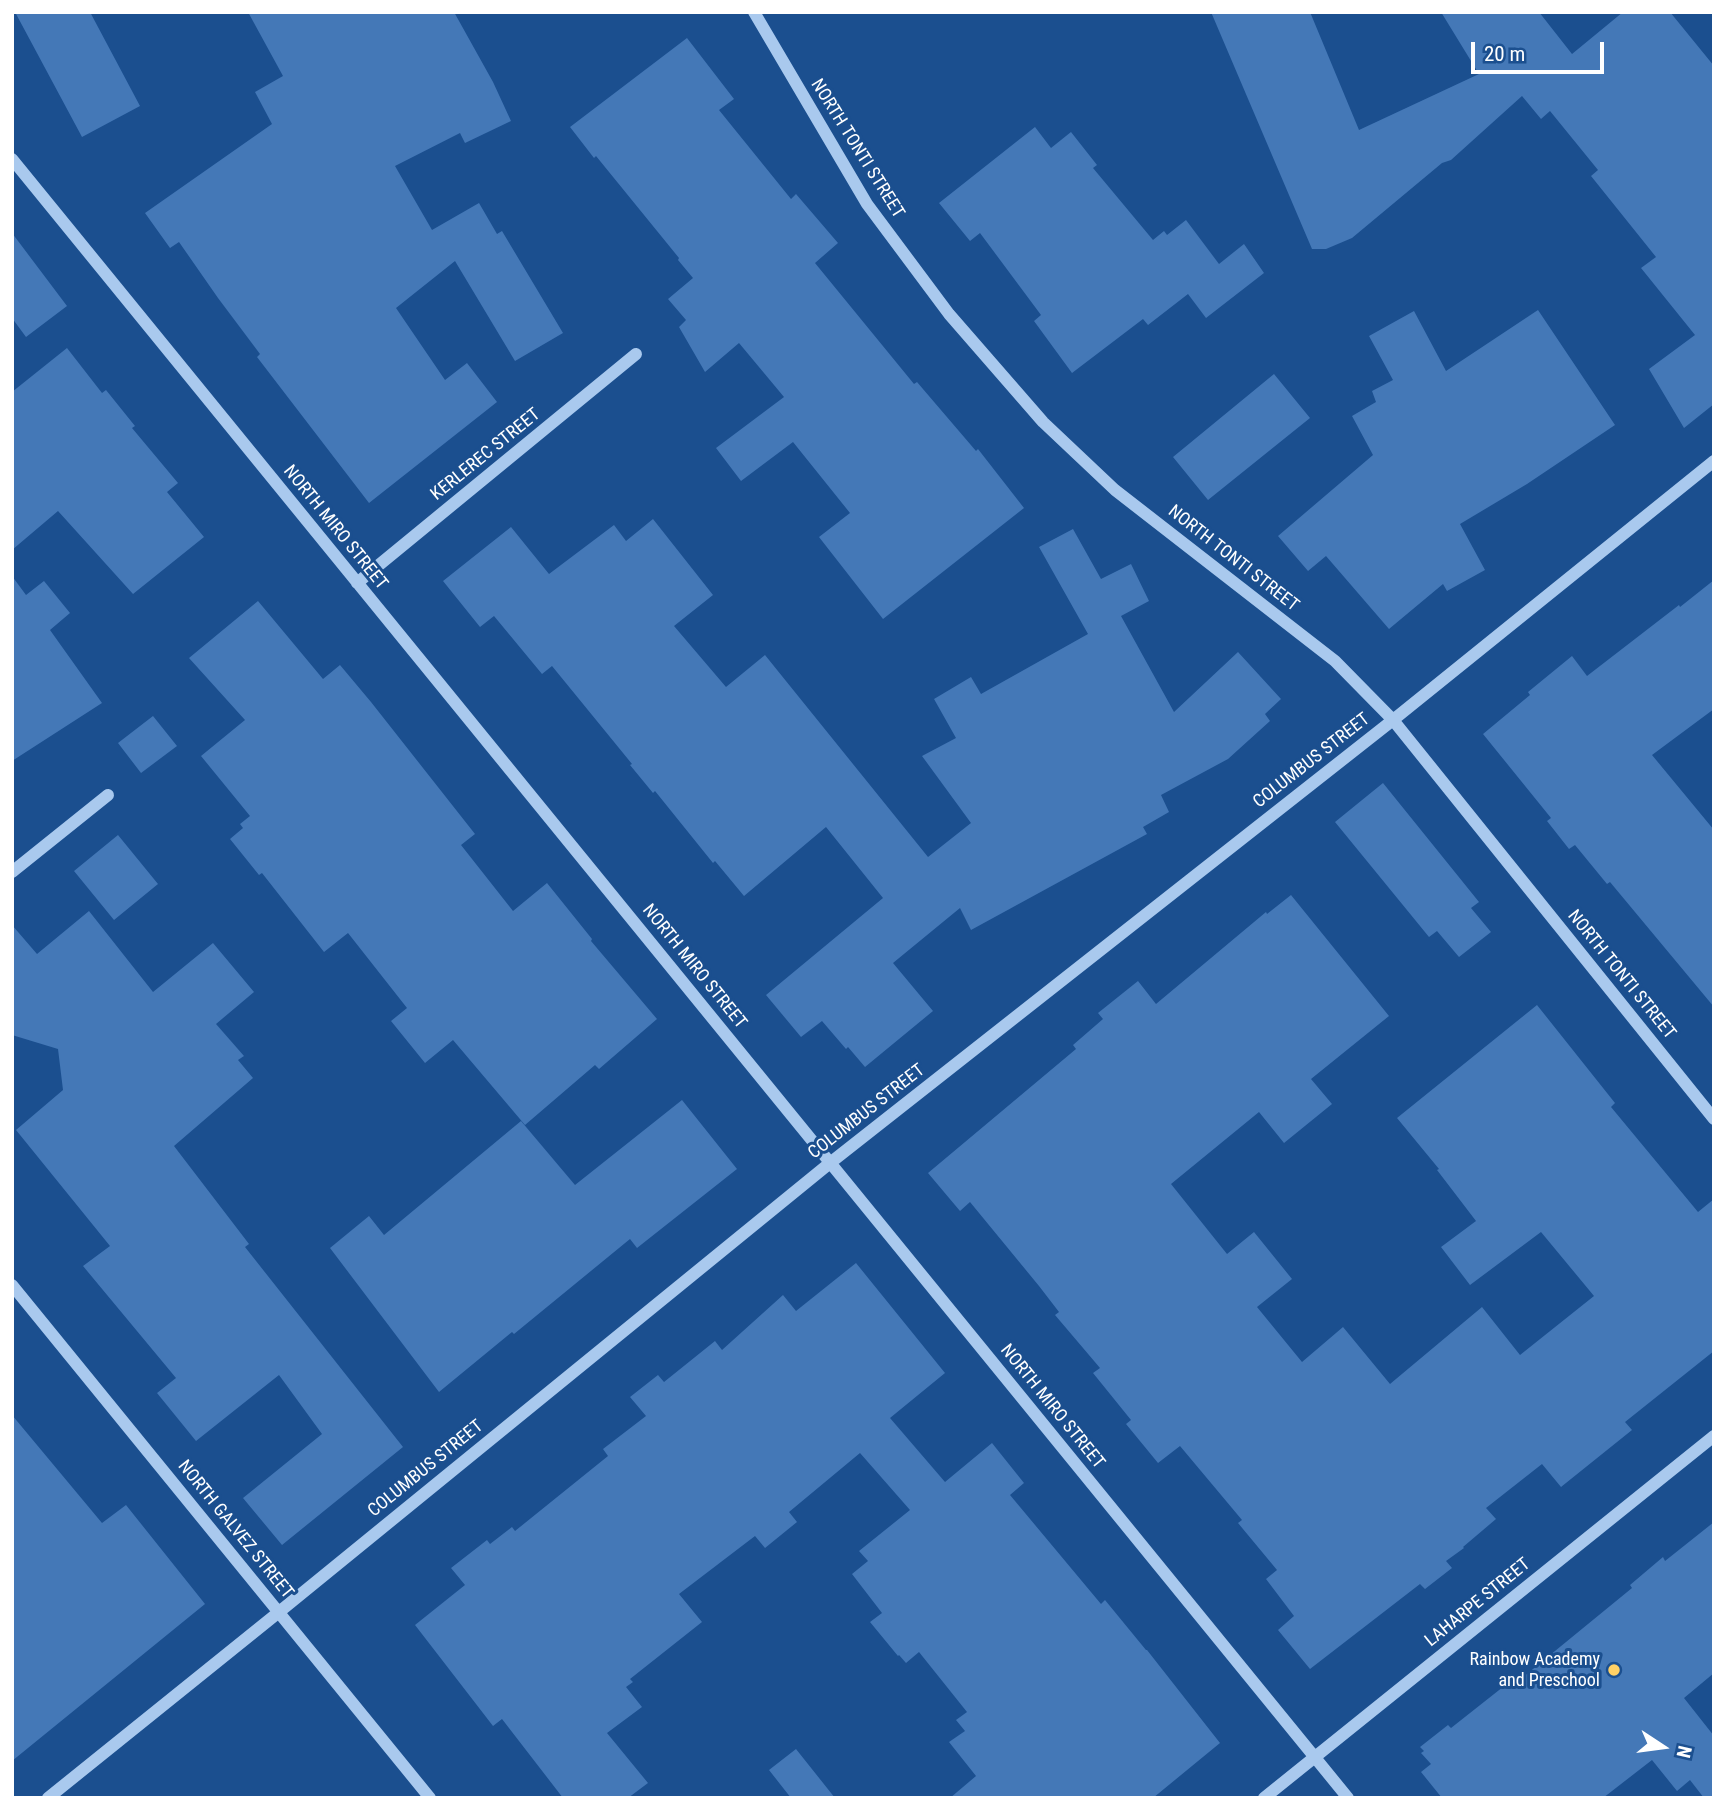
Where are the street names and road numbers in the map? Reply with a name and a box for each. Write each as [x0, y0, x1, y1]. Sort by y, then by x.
street label: NORTH TONTI STREET [805, 75, 909, 223]
street label: KERLEREC STREET [427, 404, 545, 506]
street label: NORTH MIRO STREET [278, 461, 392, 595]
street label: NORTH TONTI STREET [1163, 501, 1303, 617]
street label: COLUMBUS STREET [1249, 709, 1375, 813]
street label: NORTH MIRO STREET [637, 900, 751, 1034]
street label: NORTH TONTI STREET [1562, 906, 1680, 1044]
street label: COLUMBUS STREET [804, 1060, 930, 1164]
street label: NORTH MIRO STREET [995, 1340, 1109, 1474]
street label: COLUMBUS STREET [364, 1416, 488, 1522]
street label: NORTH GALVEZ STREET [173, 1456, 297, 1604]
street label: LAHARPE STREET [1421, 1554, 1535, 1652]

